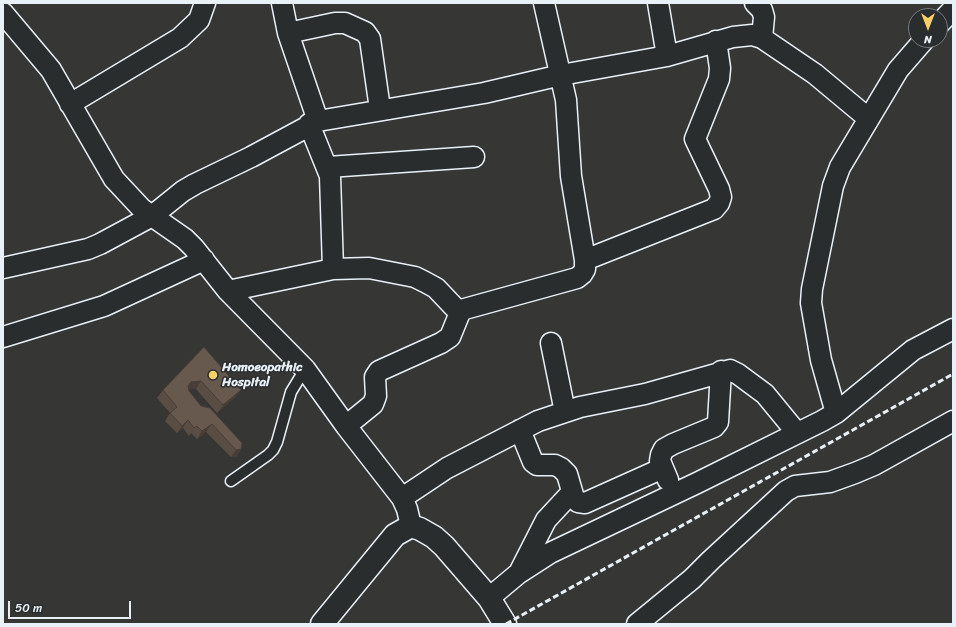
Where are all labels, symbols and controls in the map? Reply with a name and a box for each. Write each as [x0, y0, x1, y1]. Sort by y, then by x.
north arrow [908, 8, 948, 48]
text: N [924, 30, 932, 49]
place label: Homoeopathic Hospital [222, 360, 303, 391]
marker: Homoeopathic Hospital [207, 369, 219, 381]
scale bar [10, 593, 133, 619]
text: 50 m [15, 597, 42, 619]

